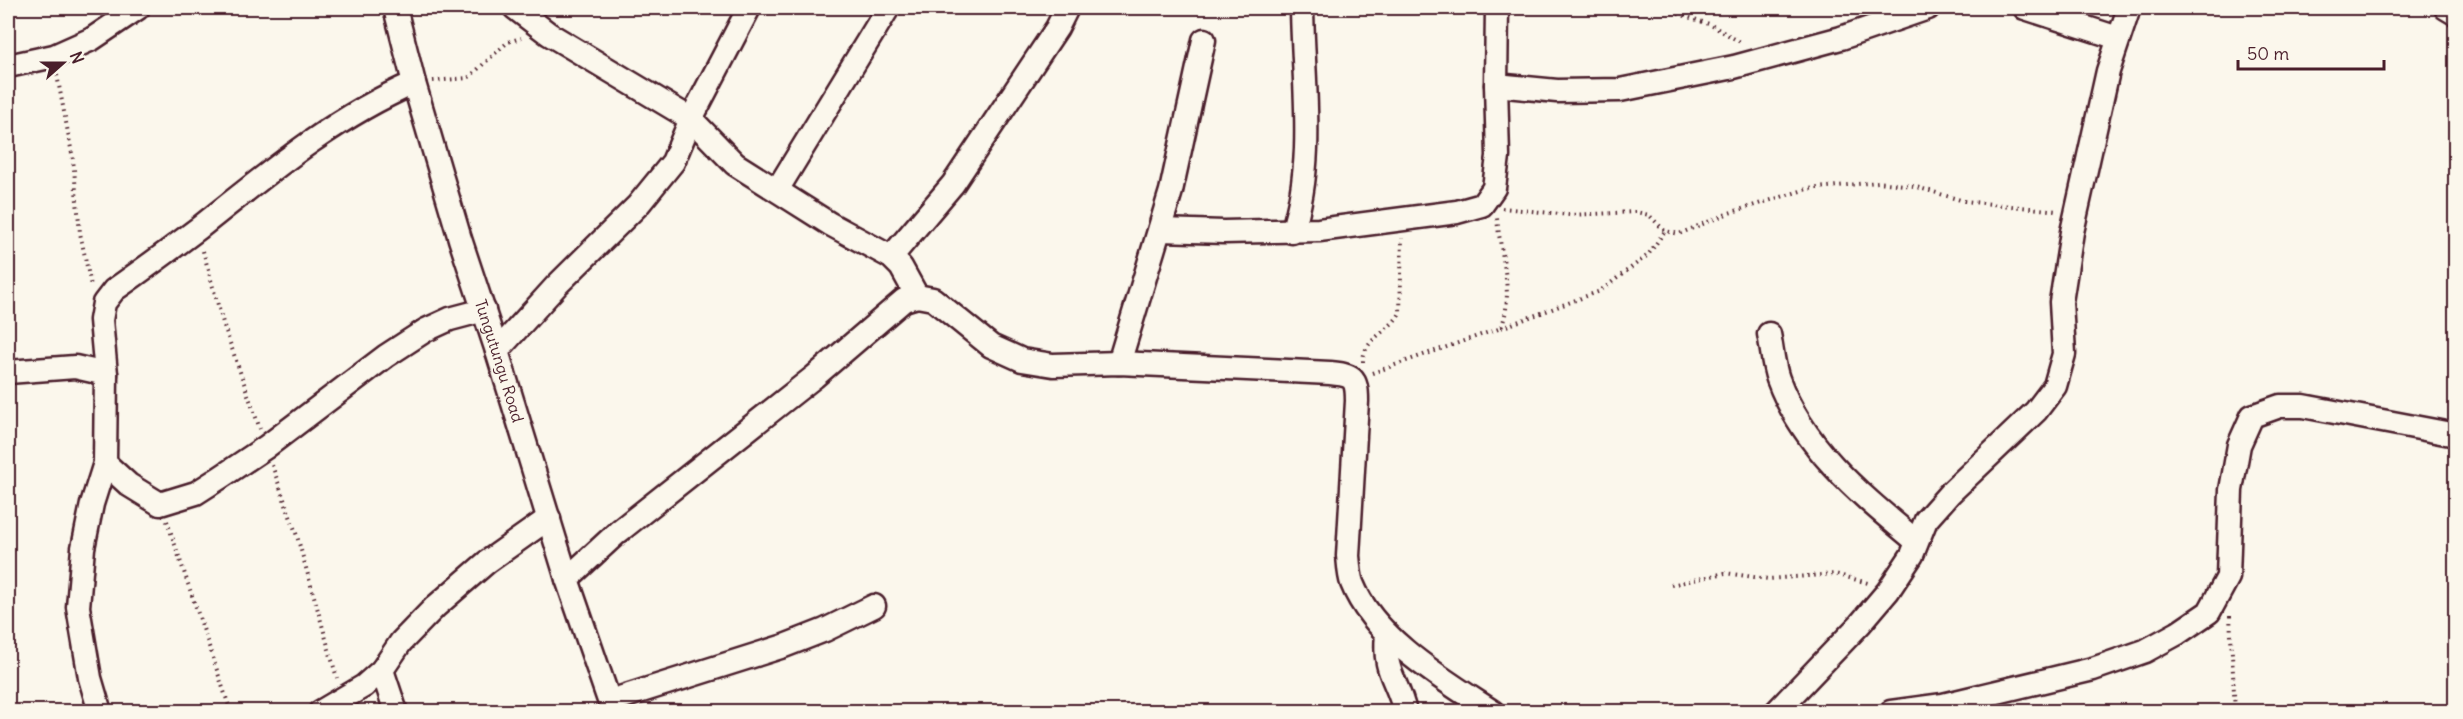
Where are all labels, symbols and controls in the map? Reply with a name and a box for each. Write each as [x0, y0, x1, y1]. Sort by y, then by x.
north arrow [33, 33, 93, 93]
scale bar [2238, 33, 2384, 71]
text: 50 m [2247, 42, 2289, 65]
text: N [66, 49, 88, 66]
street label: Tungutungu Road [471, 297, 528, 425]

